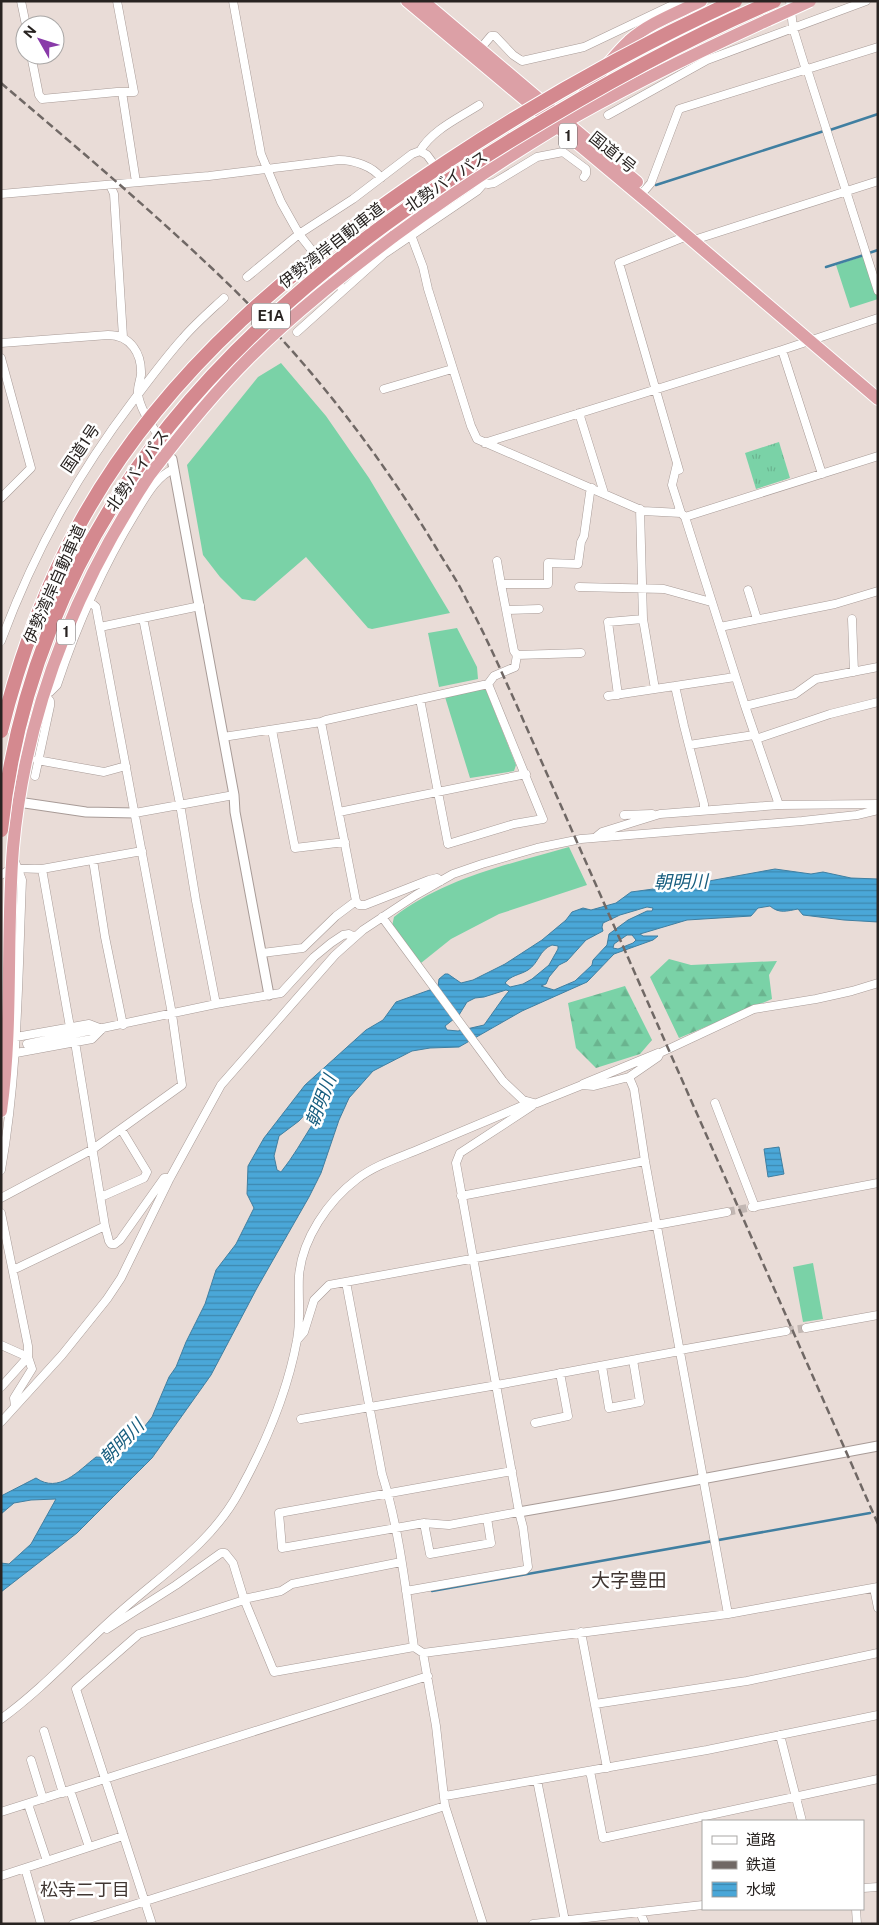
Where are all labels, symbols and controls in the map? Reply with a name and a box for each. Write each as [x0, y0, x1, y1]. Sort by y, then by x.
north arrow [15, 15, 65, 65]
text: N [20, 23, 40, 41]
road number: 1 [559, 124, 577, 148]
street label: 国道1号 [586, 128, 640, 177]
street label: 北勢バイパス [401, 147, 491, 216]
street label: 伊勢湾岸自動車道 [275, 199, 388, 292]
road number: E1A [252, 304, 290, 328]
street label: 国道1号 [57, 420, 104, 476]
street label: 北勢バイパス [102, 426, 173, 515]
street label: 伊勢湾岸自動車道 [20, 522, 89, 647]
road number: 1 [57, 620, 75, 644]
water label: 朝明川 [654, 870, 710, 892]
water label: 朝明川 [301, 1070, 341, 1130]
water label: 朝明川 [95, 1413, 149, 1468]
district label: 大字豊田 [591, 1569, 667, 1591]
legend [702, 1820, 864, 1910]
text: 道路 [746, 1831, 776, 1848]
text: 鉄道 [746, 1856, 776, 1873]
district label: 松寺二丁目 [40, 1879, 130, 1900]
text: 水域 [746, 1881, 776, 1898]

